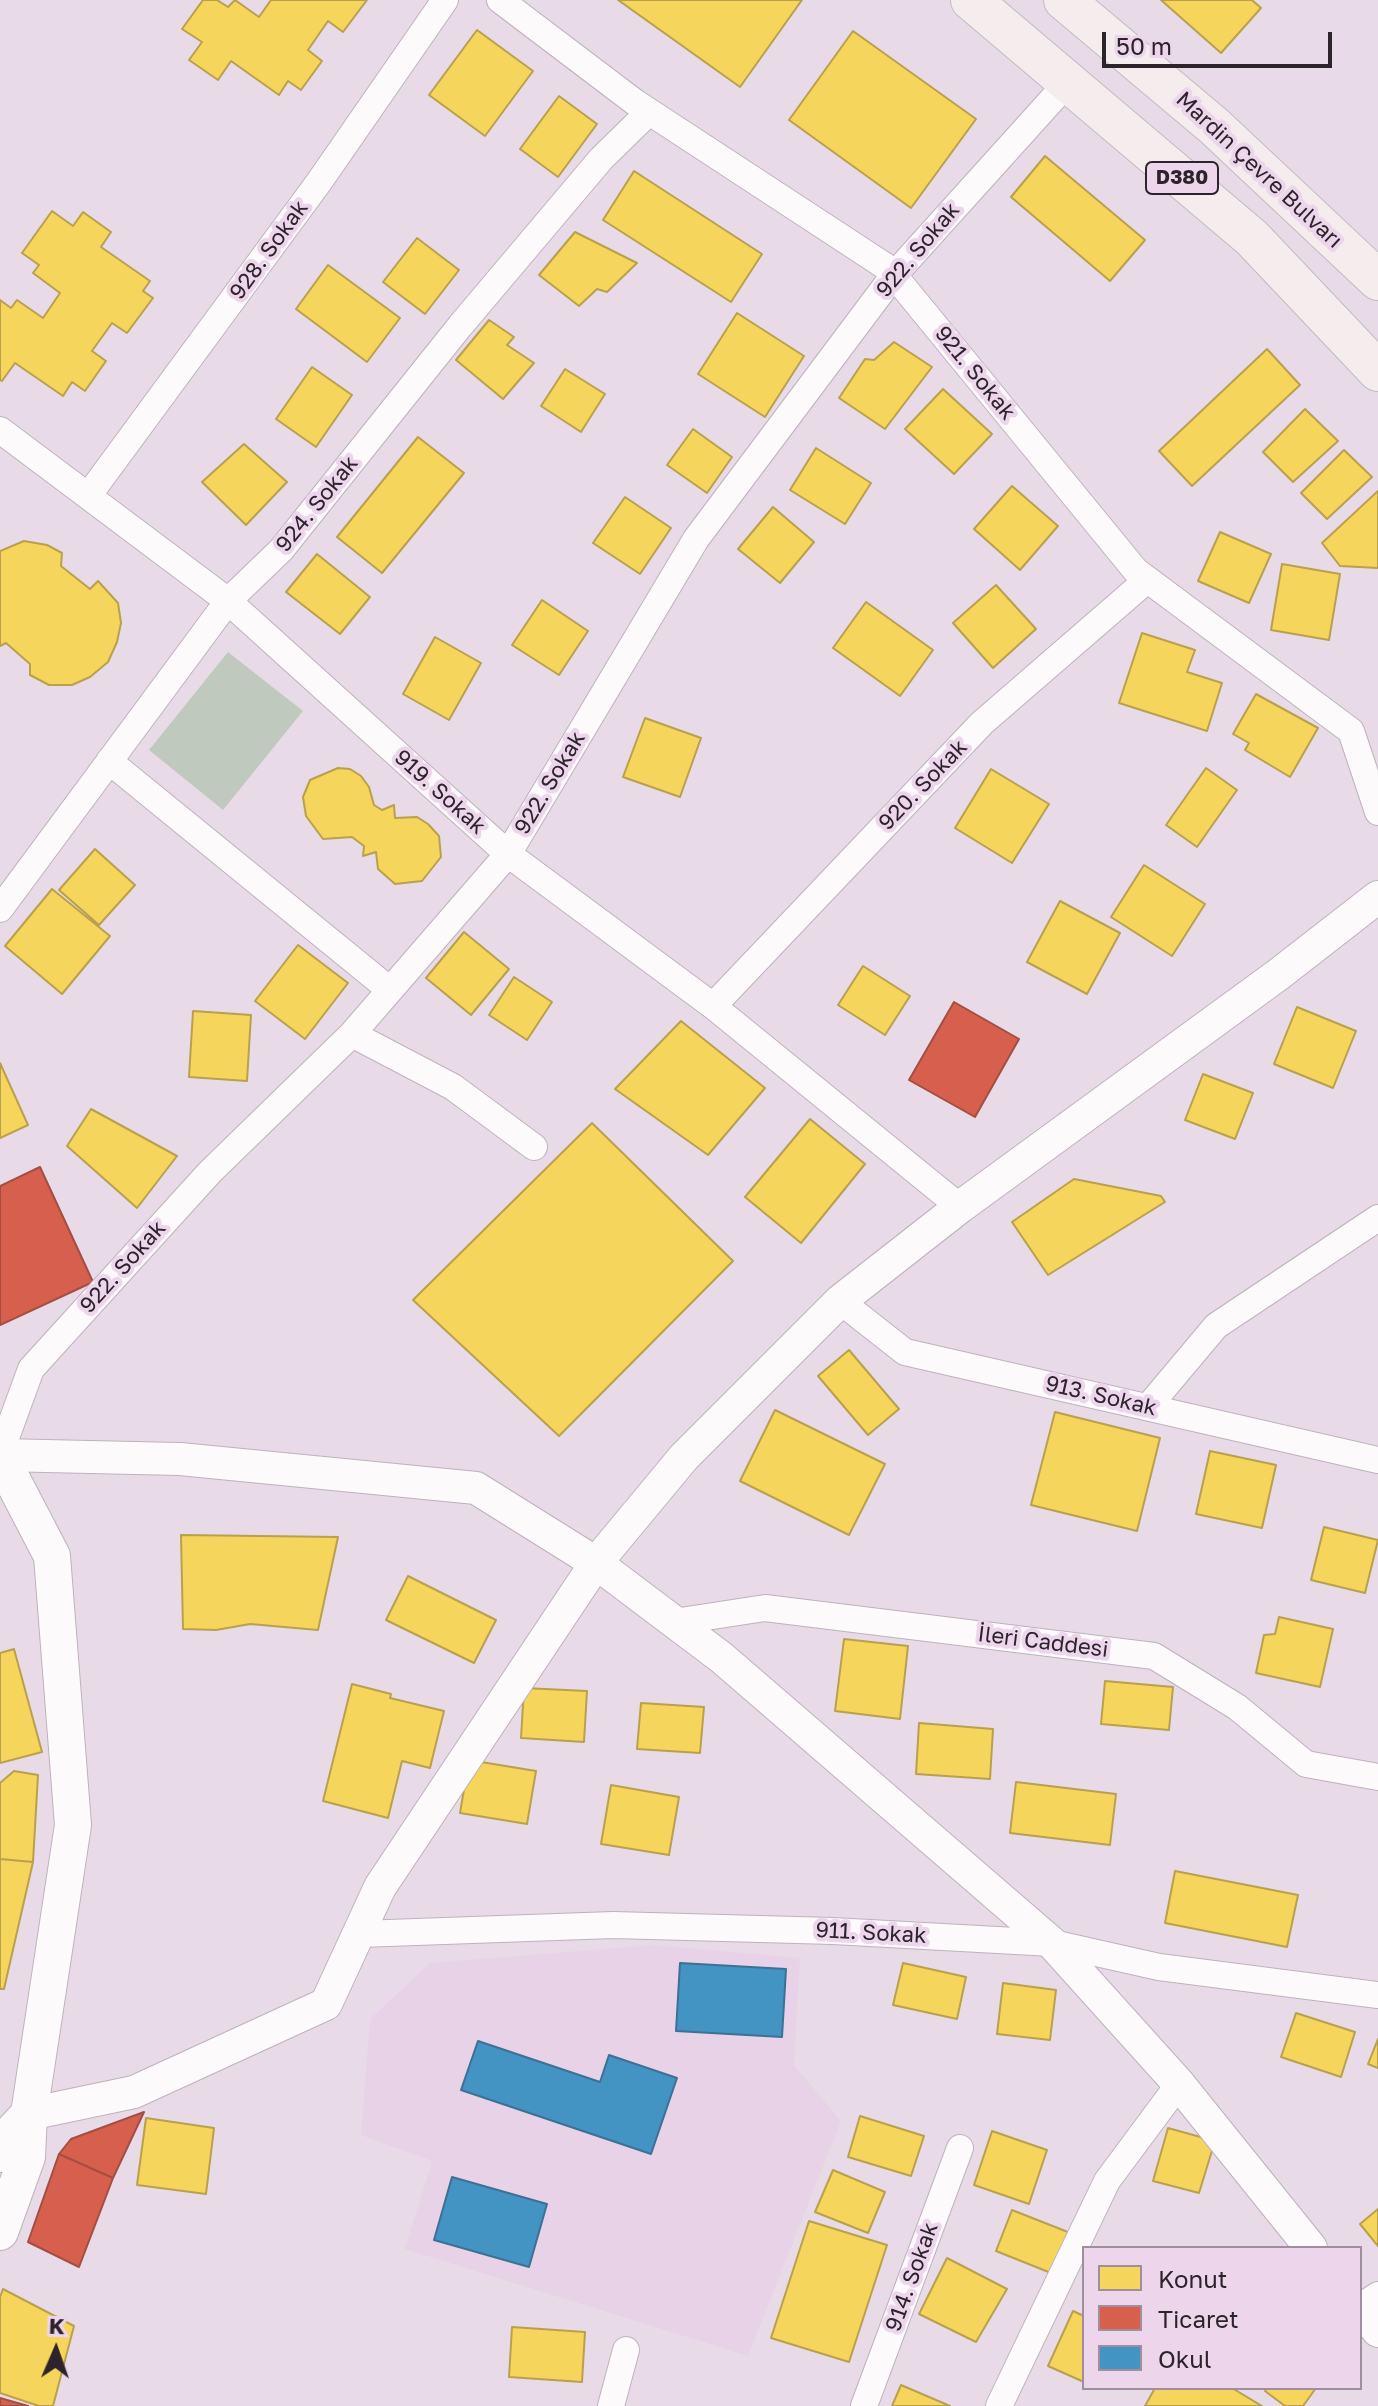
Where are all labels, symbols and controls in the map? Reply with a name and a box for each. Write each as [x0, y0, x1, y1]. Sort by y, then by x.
scale bar [1106, 16, 1336, 66]
text: 50 m [1116, 31, 1172, 60]
street label: Mardin Çevre Bulvarı [1170, 86, 1348, 254]
road number: D380 [1146, 162, 1218, 194]
street label: 928. Sokak [224, 195, 314, 305]
street label: 922. Sokak [871, 197, 965, 303]
street label: 921. Sokak [929, 321, 1021, 425]
street label: 924. Sokak [270, 451, 364, 557]
street label: 922. Sokak [509, 727, 591, 839]
street label: 920. Sokak [873, 734, 973, 836]
street label: 919. Sokak [389, 744, 491, 840]
street label: 922. Sokak [75, 1215, 171, 1319]
street label: 913. Sokak [1043, 1370, 1159, 1422]
street label: İleri Caddesi [976, 1621, 1110, 1663]
street label: 911. Sokak [815, 1917, 927, 1949]
street label: 914. Sokak [880, 2219, 944, 2335]
legend [1082, 2246, 1362, 2390]
text: Konut [1158, 2264, 1227, 2293]
text: Ticaret [1158, 2304, 1239, 2333]
north arrow [16, 2310, 96, 2390]
text: K [48, 2312, 65, 2339]
text: Okul [1158, 2344, 1212, 2373]

